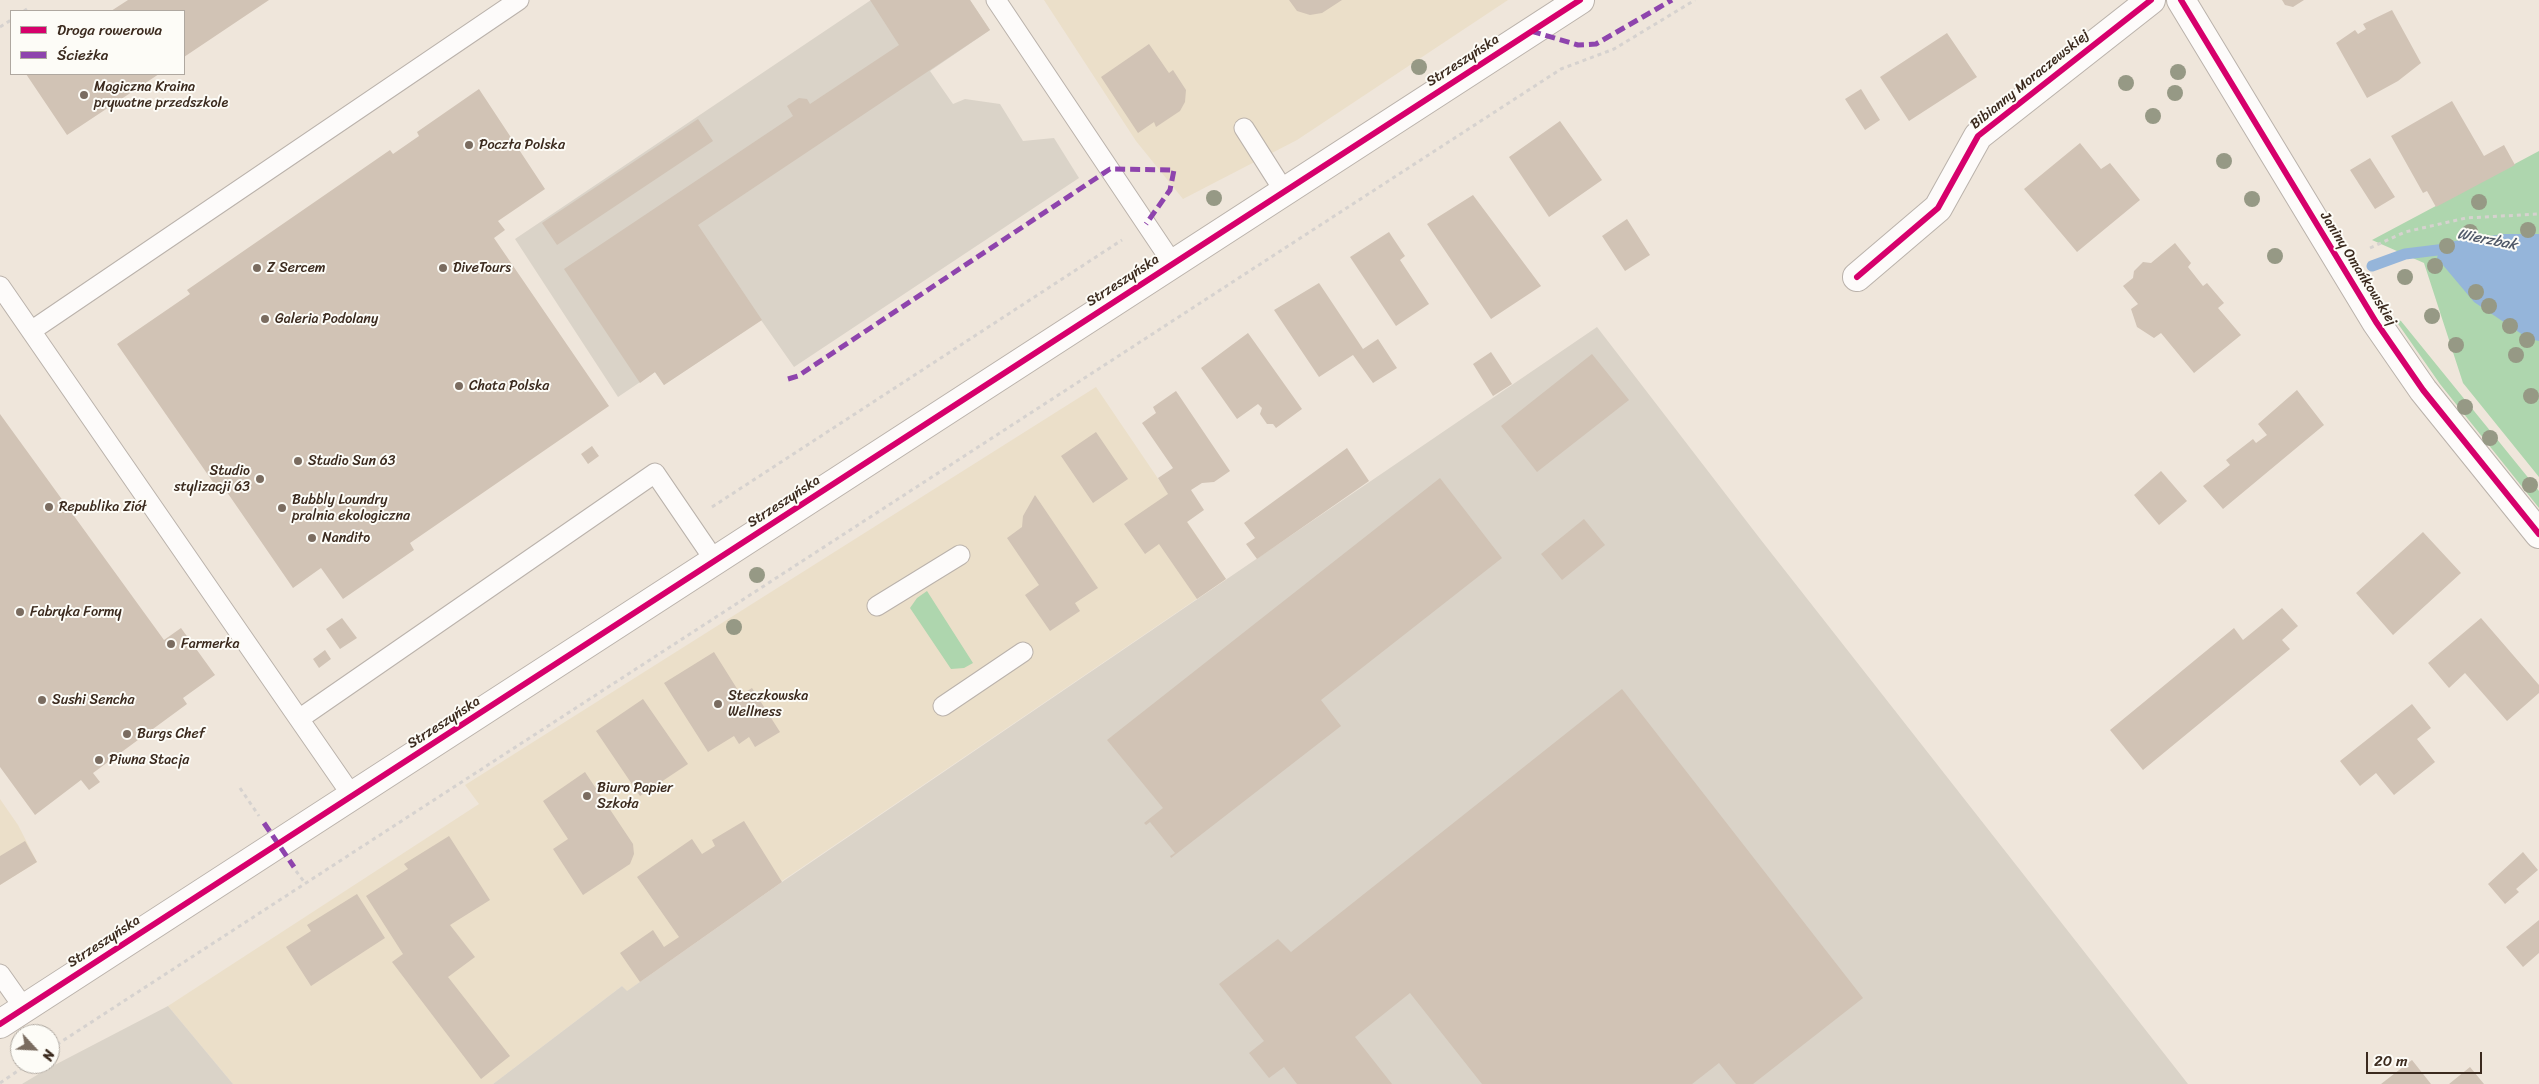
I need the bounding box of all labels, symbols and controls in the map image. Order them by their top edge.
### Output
legend [10,10,185,75]
text: Droga rowerowa [57,17,162,43]
street label: Bibianny Moraczewskiej [1967,27,2093,133]
street label: Strzeszyńska [1424,31,1502,91]
text: Ścieżka [57,42,108,68]
place label: Magiczna Kraina prywatne przedszkole [94,79,228,111]
marker: Magiczna Kraina prywatne przedszkole [78,89,90,101]
place label: Poczta Polska [479,137,565,153]
marker: Poczta Polska [463,139,475,151]
street label: Janiny Omańkowskiej [2316,209,2400,329]
water label: Wierzbak [2456,225,2518,255]
street label: Strzeszyńska [1084,251,1162,311]
place label: Z Sercem [267,260,326,276]
place label: DiveTours [453,260,511,276]
marker: Z Sercem [251,262,263,274]
marker: DiveTours [437,262,449,274]
place label: Galeria Podolany [275,311,378,327]
marker: Galeria Podolany [259,313,271,325]
place label: Chata Polska [469,378,549,394]
marker: Chata Polska [453,380,465,392]
place label: Studio Sun 63 [308,453,395,469]
marker: Studio Sun 63 [292,455,304,467]
place label: Studio stylizacji 63 [174,463,250,496]
street label: Strzeszyńska [745,472,823,532]
marker: Studio stylizacji 63 [254,473,266,485]
place label: Bubbly Loundry pralnia ekologiczna [292,492,410,524]
place label: Republika Ziół [59,499,146,515]
marker: Republika Ziół [43,501,55,513]
marker: Bubbly Loundry pralnia ekologiczna [276,502,288,514]
place label: Nandito [322,530,370,546]
marker: Nandito [306,532,318,544]
place label: Fabryka Formy [30,604,122,620]
marker: Fabryka Formy [14,606,26,618]
place label: Farmerka [181,636,240,652]
marker: Farmerka [165,638,177,650]
place label: Steczkowska Wellness [728,688,808,720]
place label: Sushi Sencha [52,692,134,708]
street label: Strzeszyńska [405,693,483,753]
marker: Sushi Sencha [36,694,48,706]
marker: Steczkowska Wellness [712,698,724,710]
place label: Burgs Chef [137,726,205,742]
marker: Burgs Chef [121,728,133,740]
place label: Piwna Stacja [109,752,189,768]
marker: Piwna Stacja [93,754,105,766]
place label: Biuro Papier Szkoła [597,780,673,812]
marker: Biuro Papier Szkoła [581,790,593,802]
street label: Strzeszyńska [65,912,143,972]
north arrow [10,1024,60,1074]
scale bar [2369,1042,2485,1074]
text: N [35,1045,62,1065]
text: 20 m [2374,1048,2408,1074]

